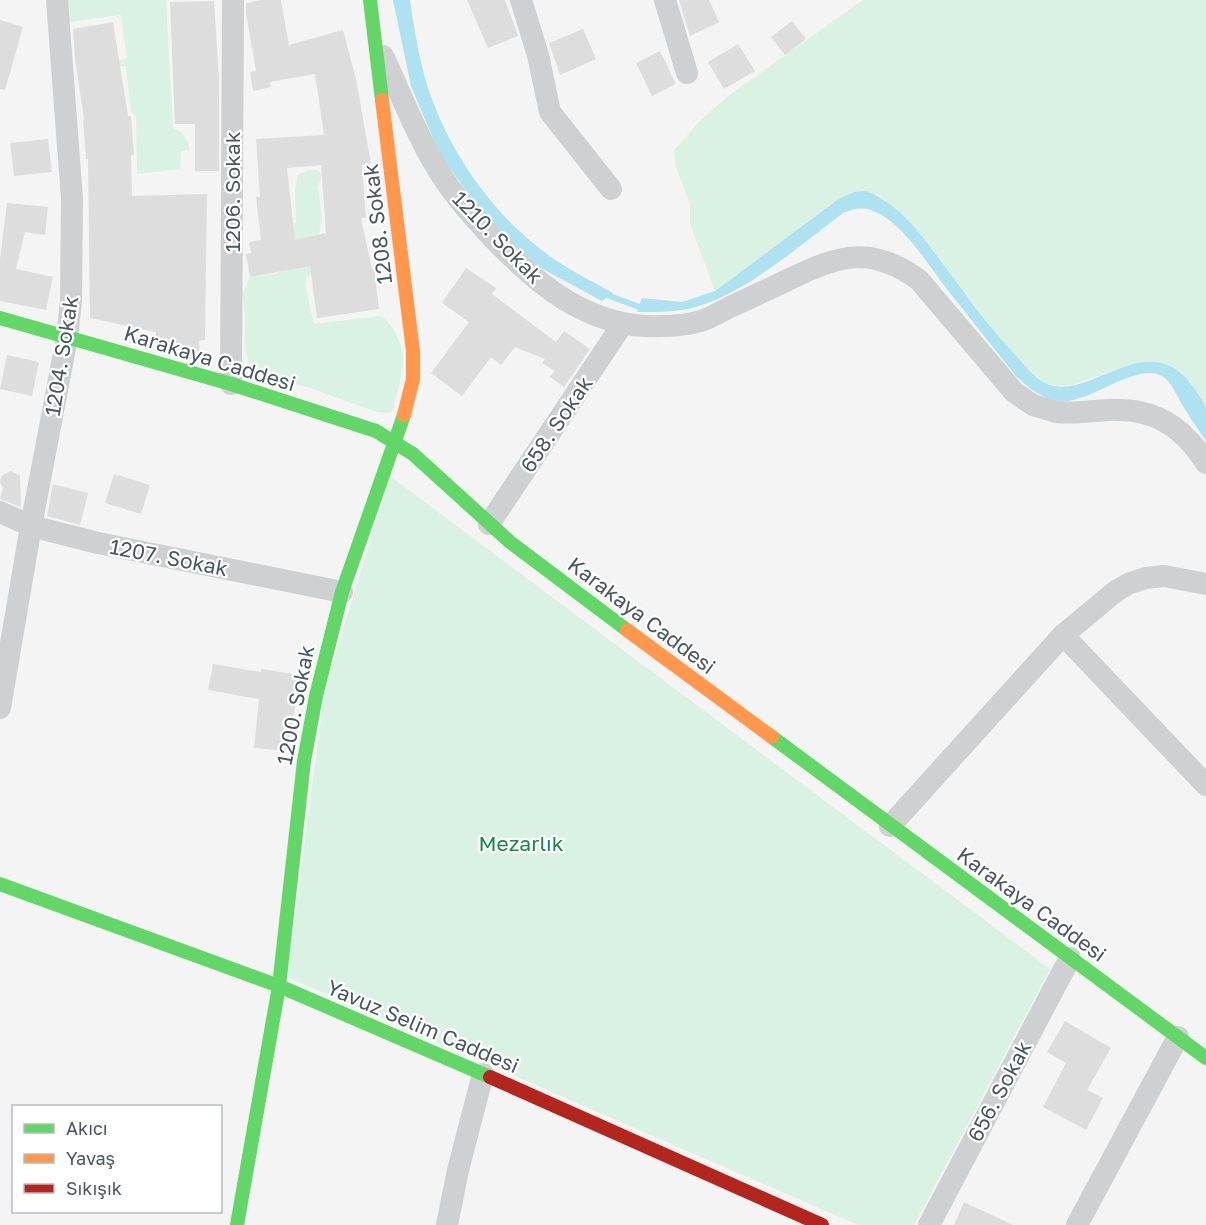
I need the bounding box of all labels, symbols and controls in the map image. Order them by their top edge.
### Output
street label: 1206. Sokak [219,131,245,253]
street label: 1208. Sokak [357,162,397,286]
street label: 1210. Sokak [447,185,549,289]
street label: 1204. Sokak [39,294,83,418]
street label: Karakaya Caddesi [121,320,299,396]
street label: 658. Sokak [514,371,598,477]
street label: 1207. Sokak [108,533,230,581]
street label: Karakaya Caddesi [563,551,721,679]
street label: 1200. Sokak [271,643,319,767]
park label: Mezarlık [478,830,564,856]
street label: Karakaya Caddesi [952,841,1112,967]
street label: Yavuz Selim Caddesi [323,974,523,1078]
street label: 656. Sokak [962,1036,1036,1146]
legend [12,1105,222,1213]
text: Akıcı [66,1117,108,1139]
text: Yavaş [66,1147,115,1169]
text: Sıkışık [66,1177,122,1199]

